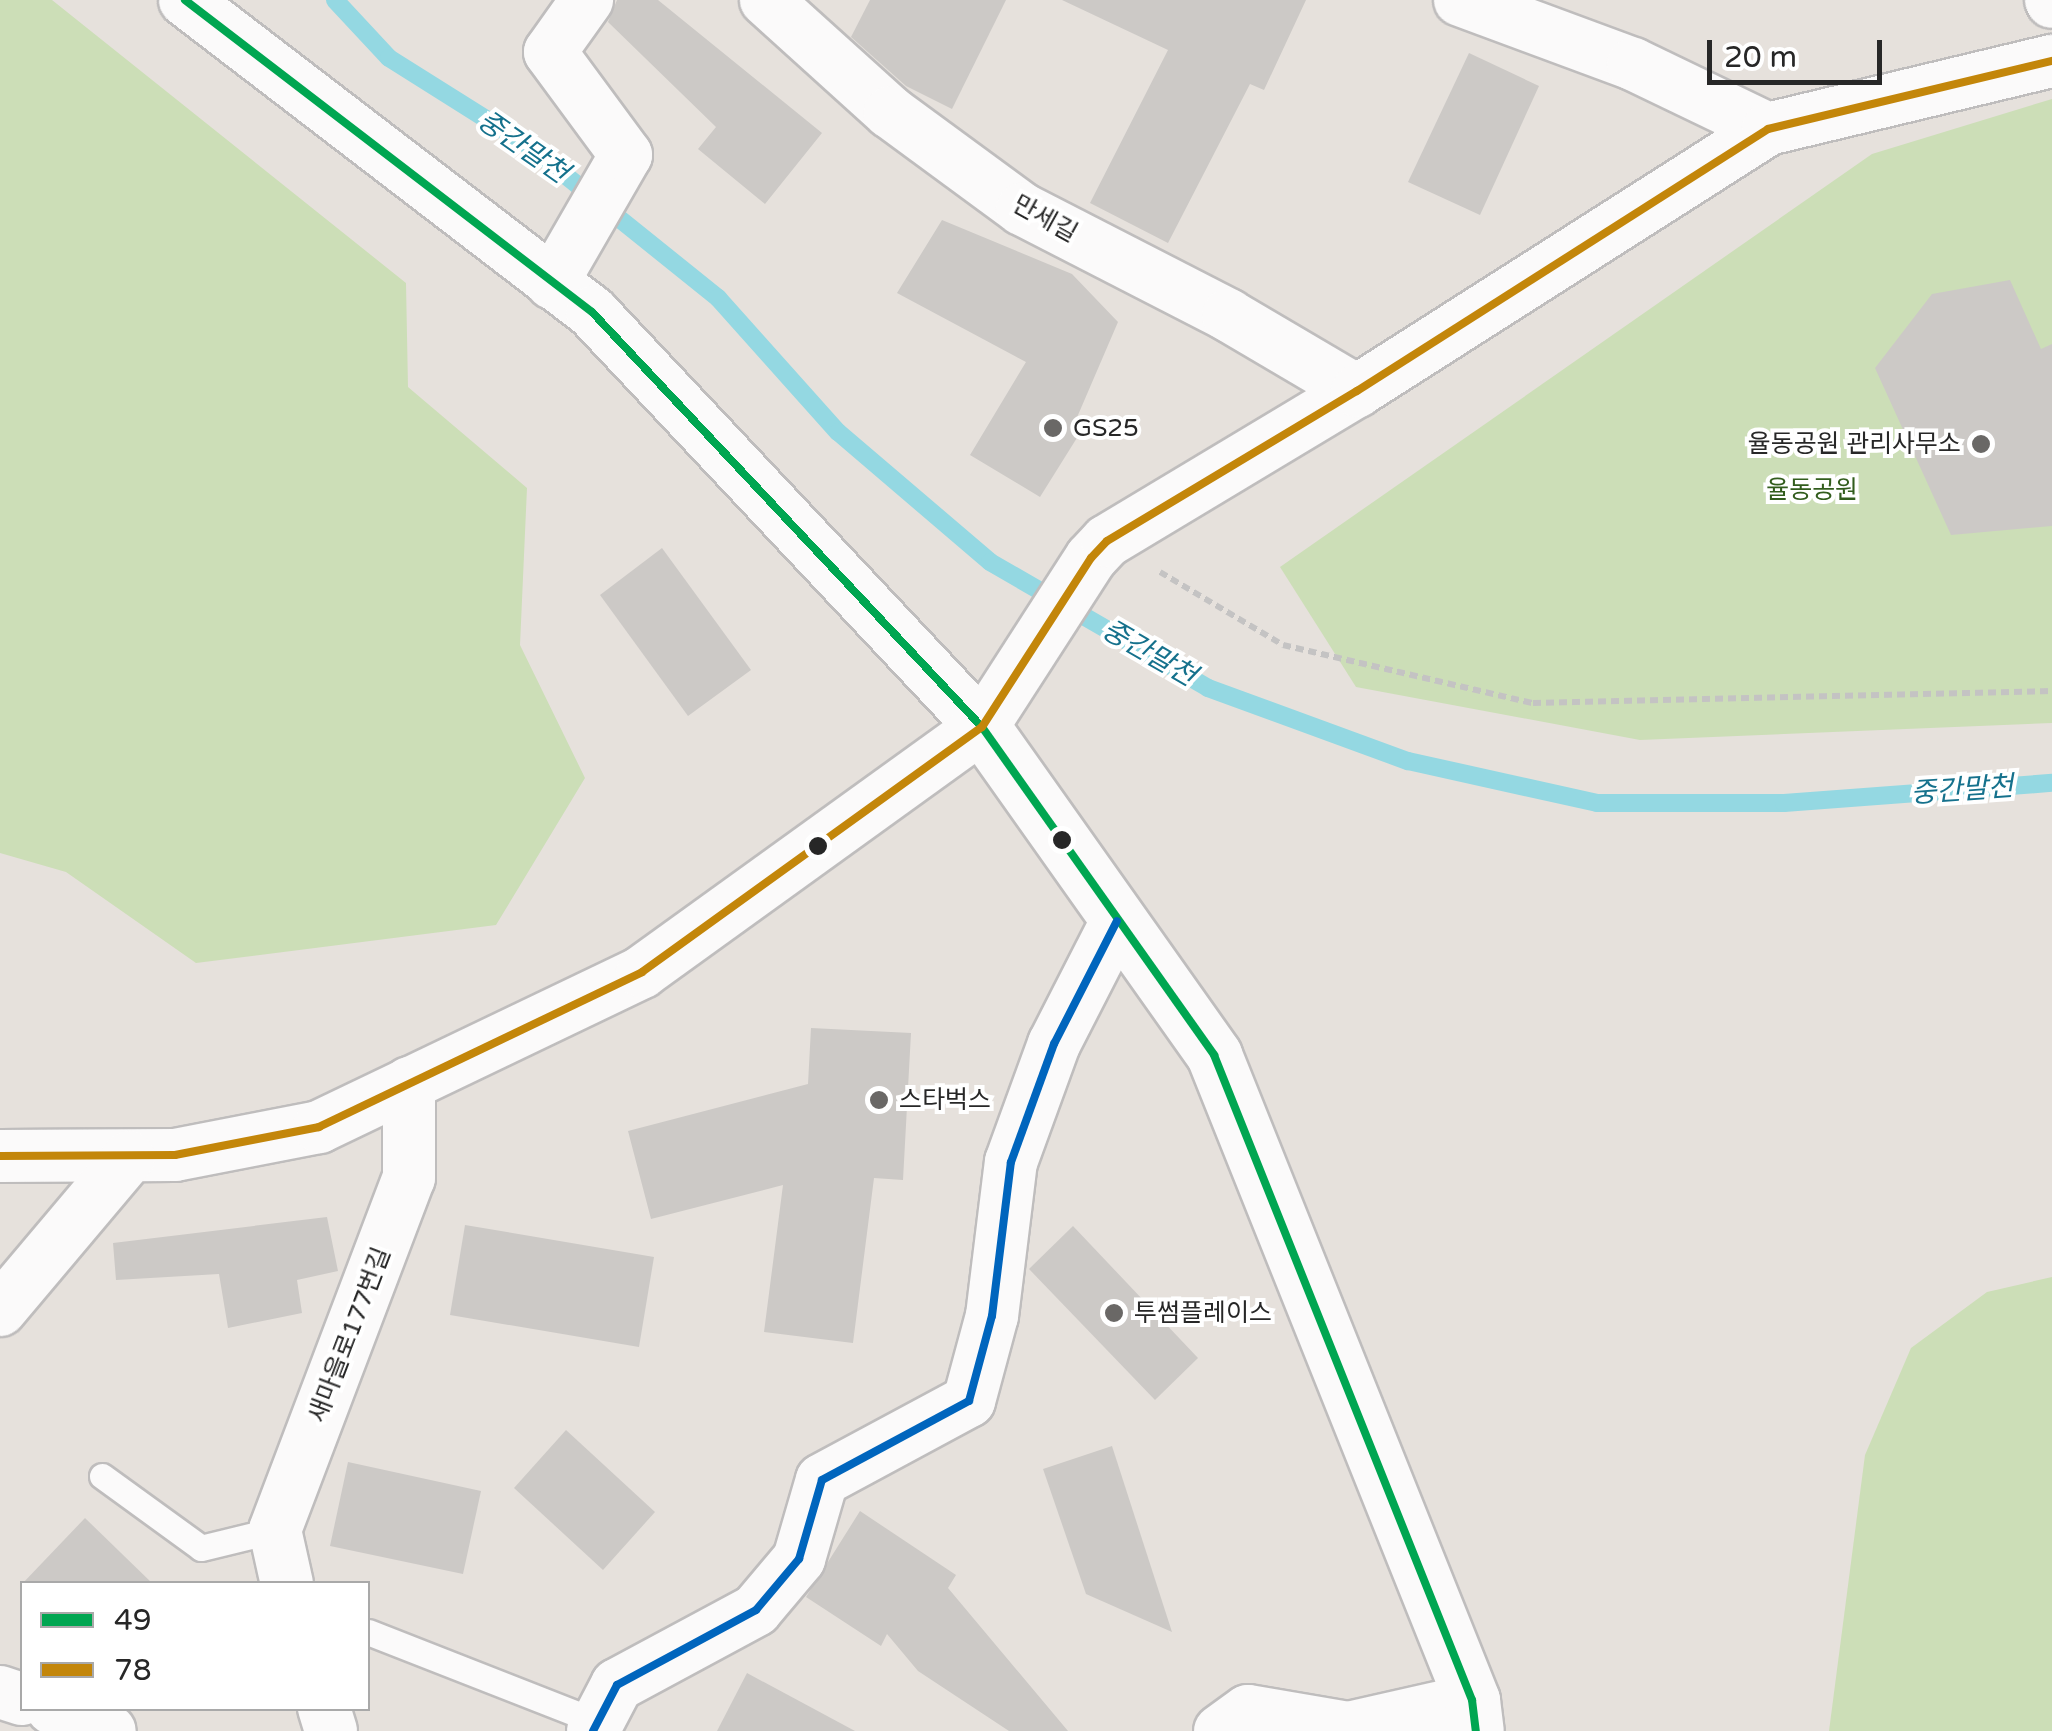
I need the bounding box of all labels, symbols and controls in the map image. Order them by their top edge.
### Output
scale bar [1712,20,1887,82]
text: 20 m [1724,39,1797,76]
water label: 중간말천 [471,104,575,190]
street label: 만세길 [1008,189,1082,249]
place label: GS25 [1073,413,1139,443]
marker: GS25 [1042,417,1064,439]
place label: 율동공원 관리사무소 [1748,429,1961,459]
marker: 율동공원 관리사무소 [1970,433,1992,455]
park label: 율동공원 [1766,475,1858,505]
water label: 중간말천 [1096,613,1202,693]
water label: 중간말천 [1909,770,2015,810]
unlabelled marker [1052,830,1072,850]
unlabelled marker [808,836,828,856]
place label: 스타벅스 [899,1085,991,1115]
marker: 스타벅스 [868,1089,890,1111]
street label: 새마을로177번길 [303,1243,397,1427]
place label: 투썸플레이스 [1134,1298,1272,1328]
marker: 투썸플레이스 [1103,1302,1125,1324]
legend [20,1581,370,1711]
text: 49 [114,1602,152,1639]
text: 78 [114,1652,152,1689]

